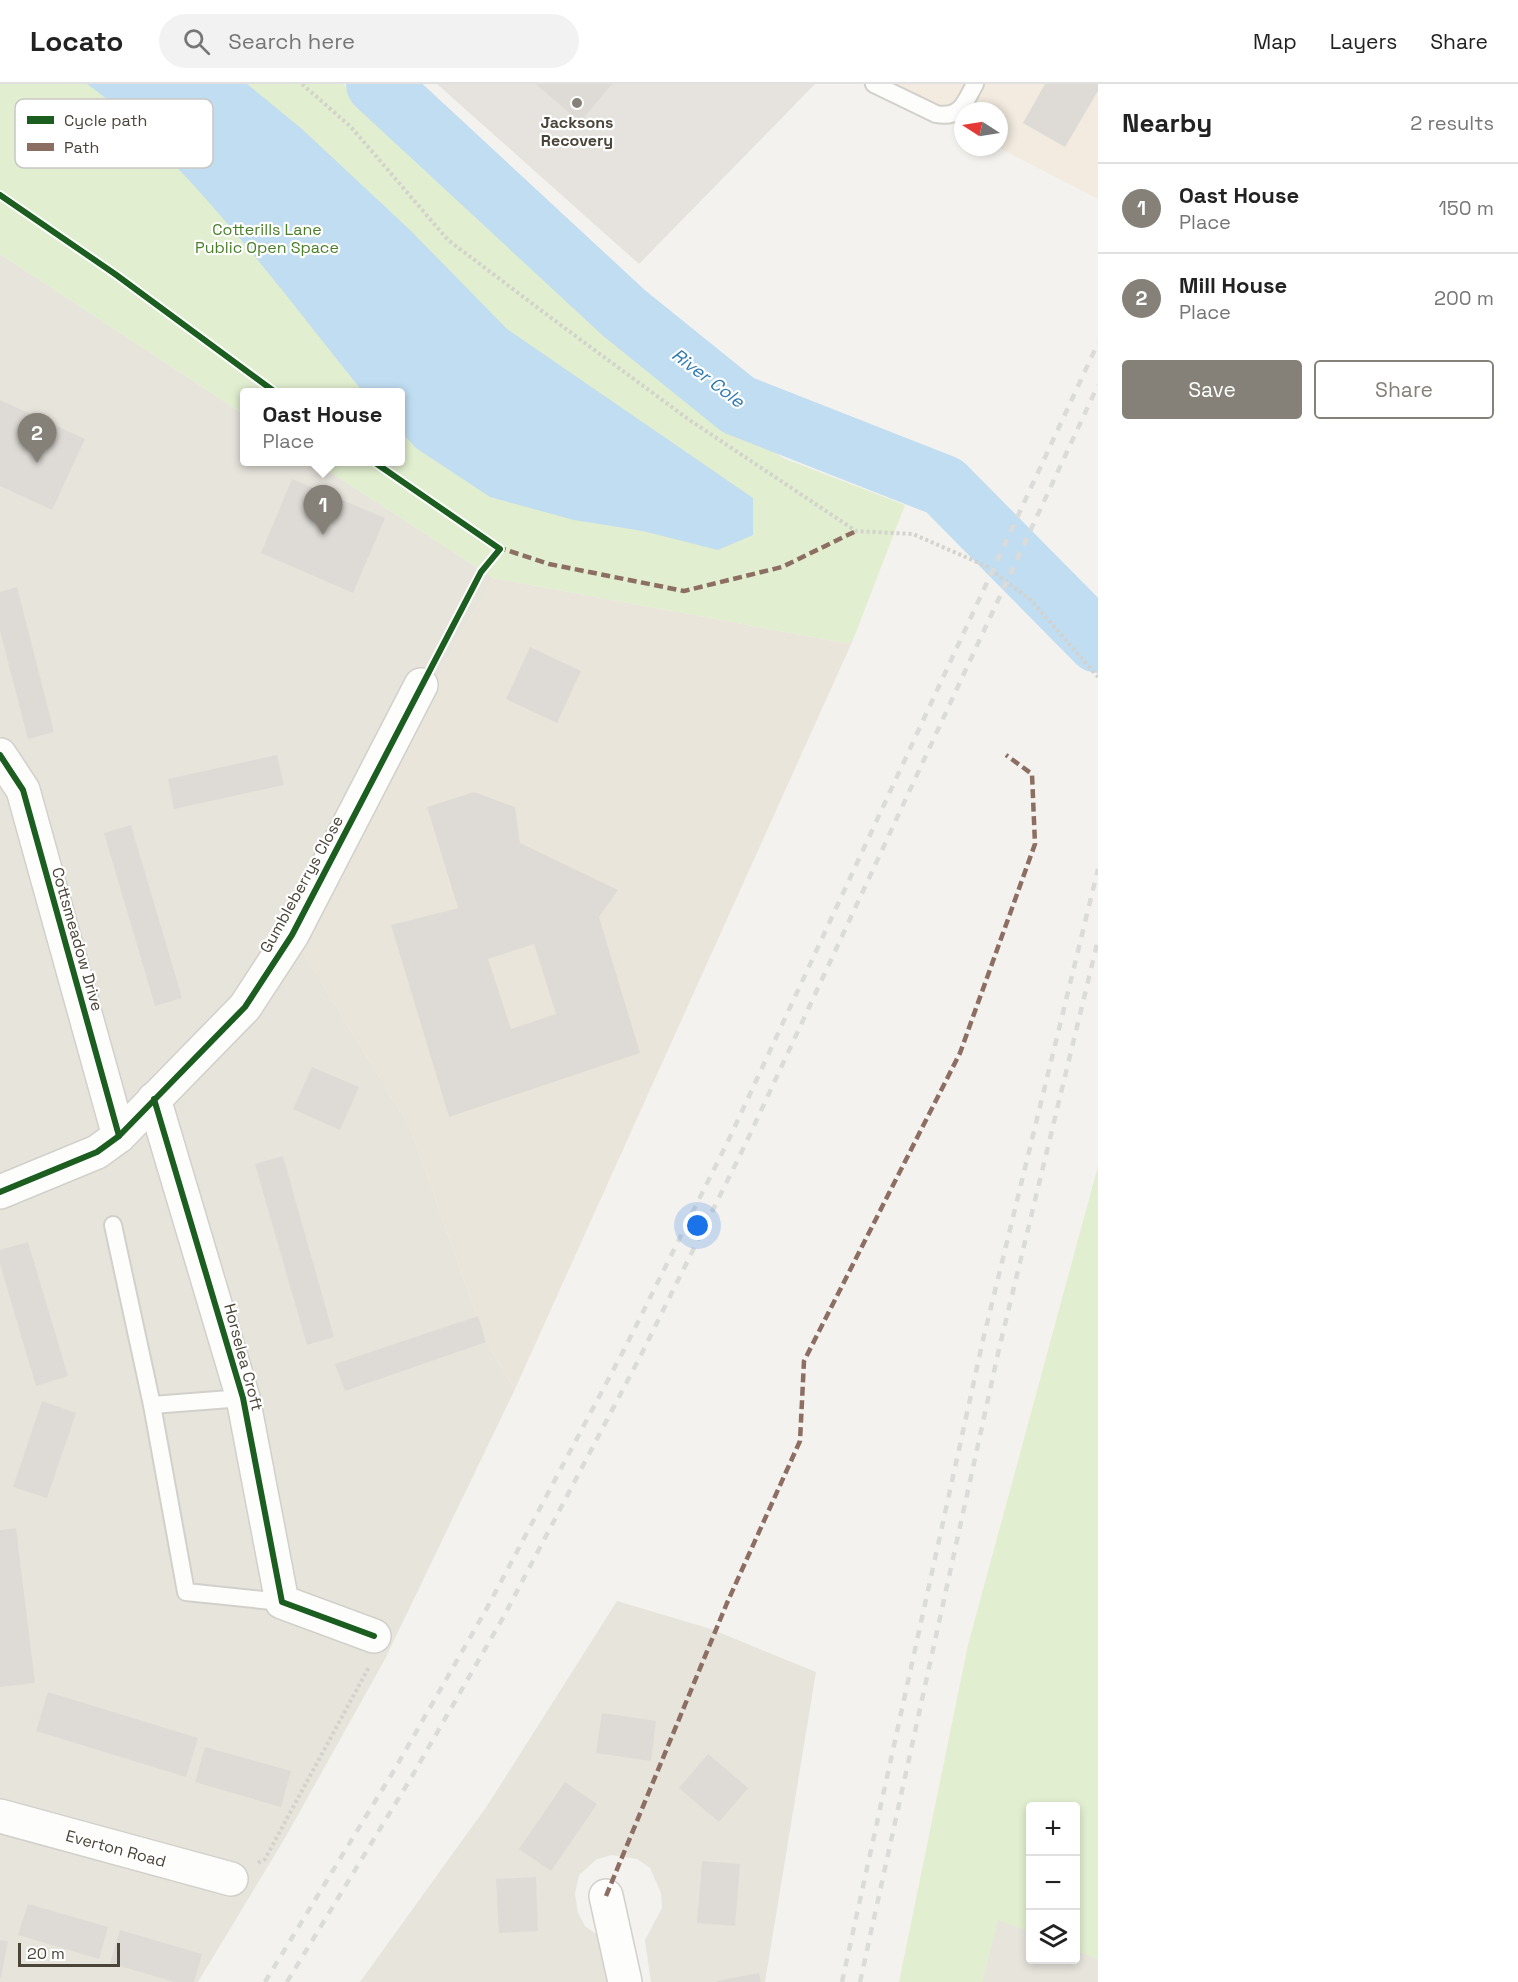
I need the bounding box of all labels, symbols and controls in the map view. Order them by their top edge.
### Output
search box [159,14,579,68]
text: Locato [30,23,123,59]
icon: search [180,25,213,58]
text: Search here [228,27,355,55]
text: Map [1253,28,1297,55]
text: Layers [1330,28,1397,55]
text: Share [1430,28,1488,55]
marker: Jacksons Recovery [570,96,584,110]
legend [15,99,213,168]
north arrow [954,102,1008,156]
text: Nearby [1122,106,1212,140]
text: Cycle path [64,110,147,131]
text: 2 results [1410,110,1494,136]
place label: Jacksons Recovery [541,112,613,151]
text: Path [64,137,99,158]
text: Oast House [1179,181,1299,209]
text: 1 [1137,195,1146,221]
text: 150 m [1439,195,1494,221]
text: Place [1179,209,1231,235]
park label: Cotterills Lane Public Open Space [195,219,339,258]
text: Mill House [1179,271,1287,299]
text: 2 [1136,285,1147,311]
text: 200 m [1434,285,1494,311]
text: Place [1179,299,1231,325]
water label: River Cole [667,343,750,413]
button: Save [1122,360,1302,419]
button: Share [1314,360,1494,419]
popup [240,388,405,466]
text: Oast House [262,400,383,428]
pin: 2 [18,414,57,463]
text: Place [262,428,314,454]
pin: 1 [304,486,342,535]
street label: Gumbleberrys Close [255,812,348,957]
street label: Cottsmeadow Drive [47,865,108,1013]
your location [683,1211,712,1240]
street label: Horselea Croft [219,1301,268,1413]
map controls [1026,1802,1080,1964]
button: + [1026,1802,1080,1856]
street label: Everton Road [63,1825,168,1872]
button: − [1026,1856,1080,1910]
button: layers [1026,1910,1080,1964]
scale bar [18,1940,120,1968]
text: 20 m [27,1943,65,1964]

